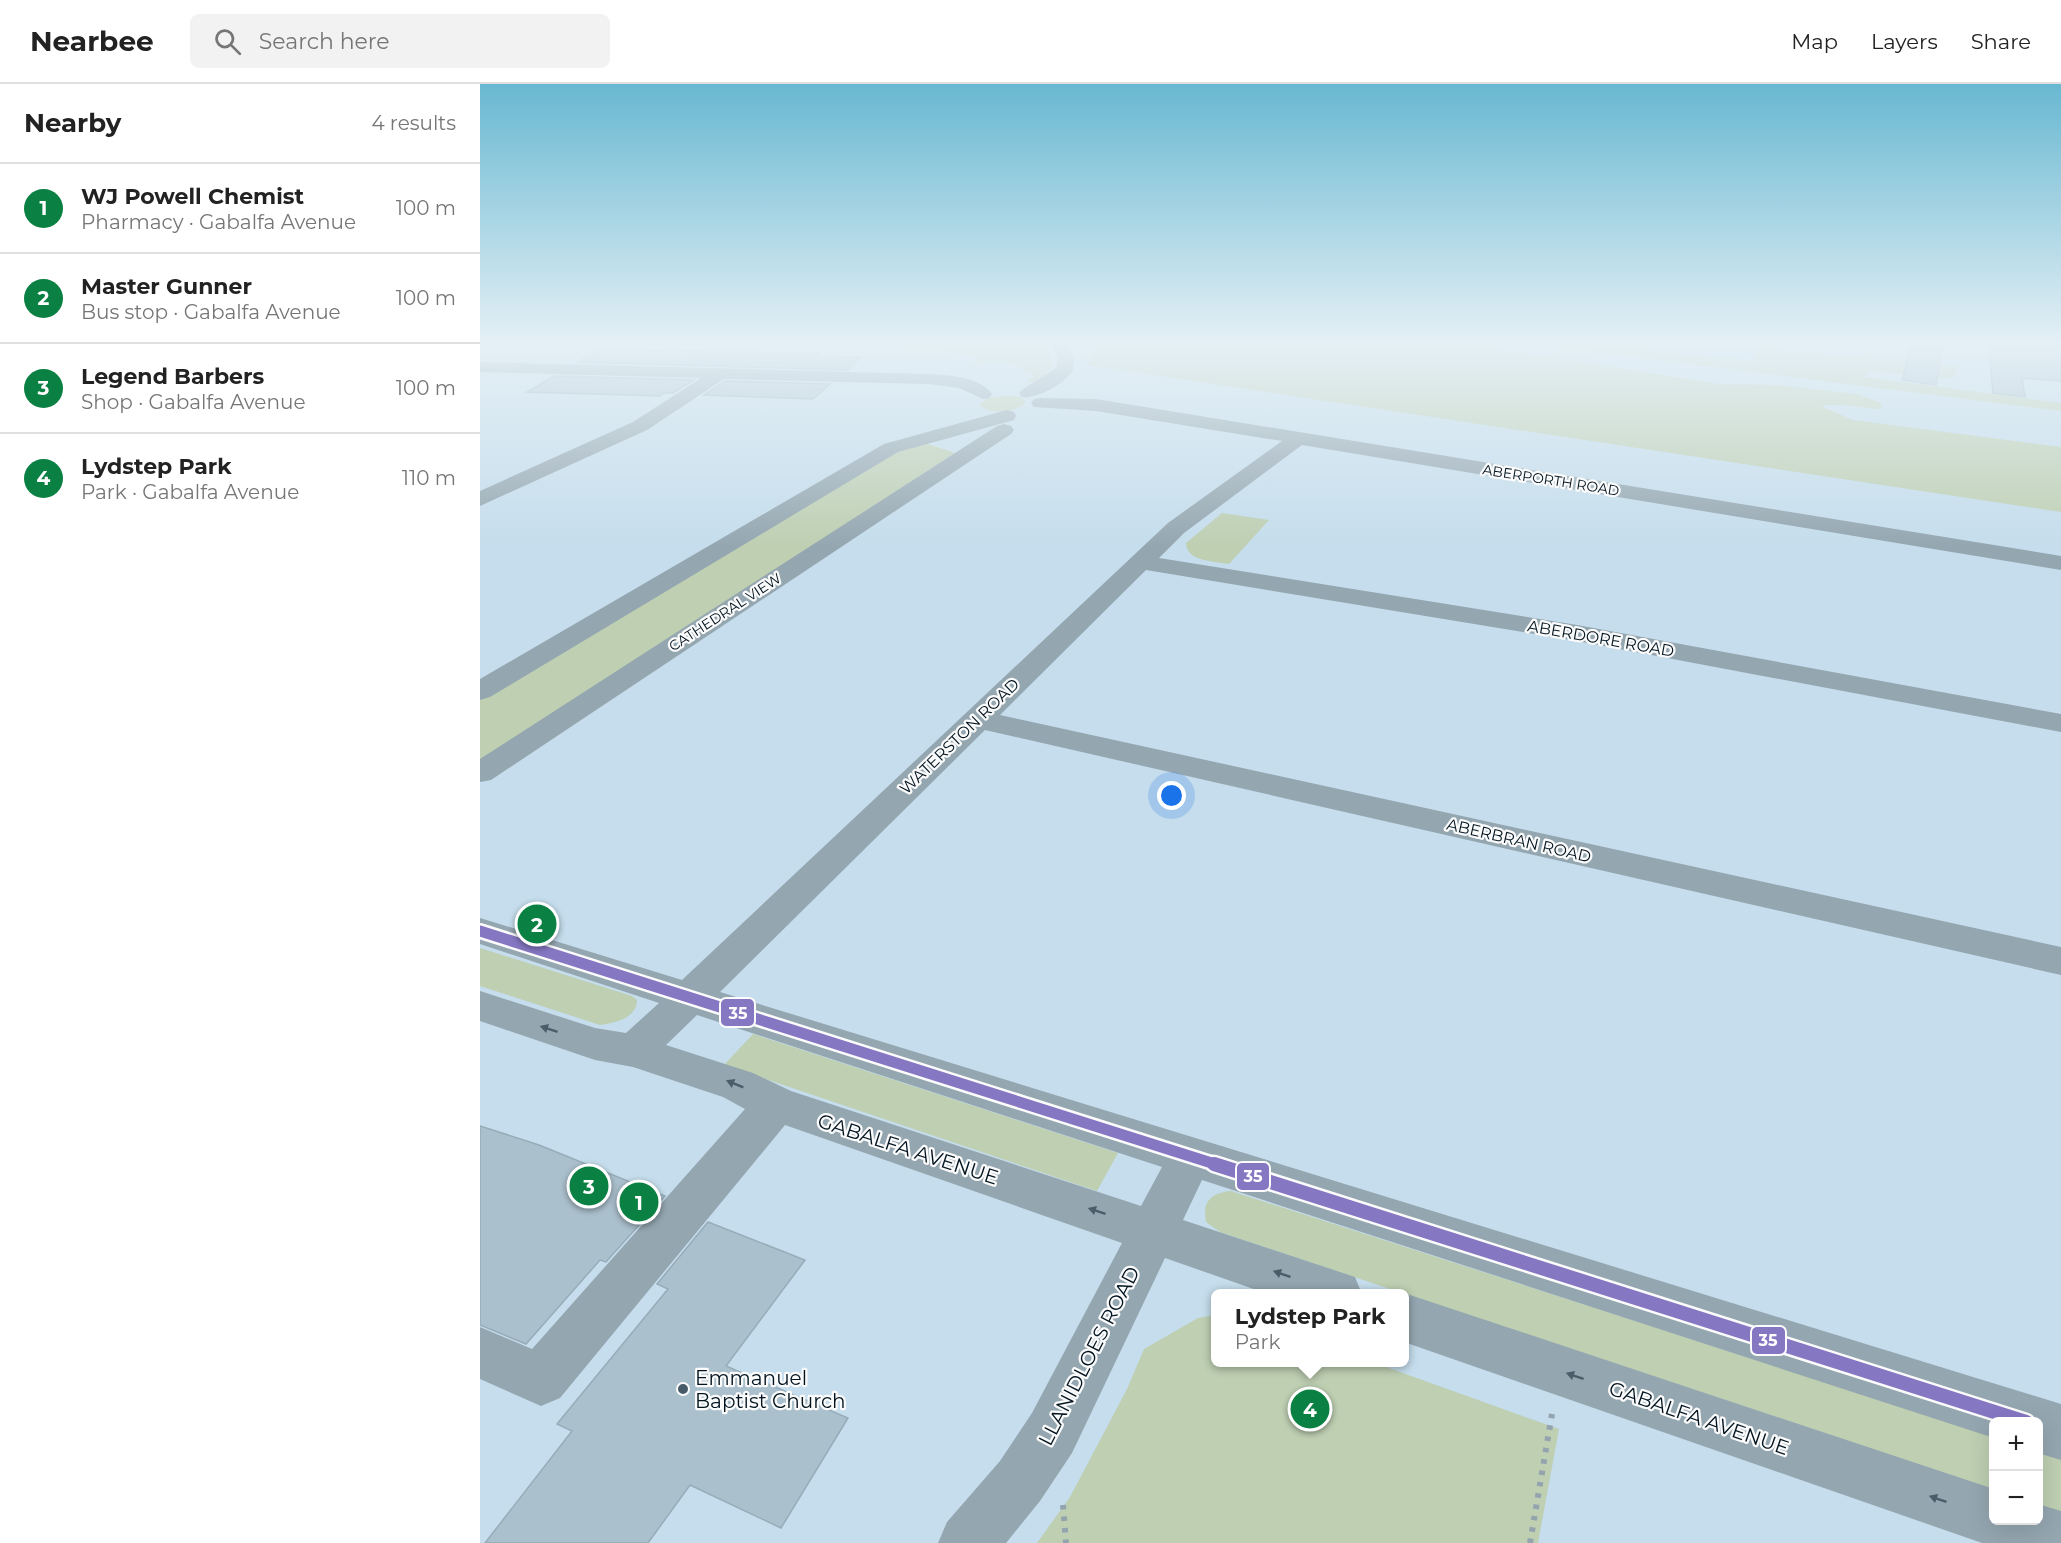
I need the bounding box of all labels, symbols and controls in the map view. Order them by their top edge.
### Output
search box [190,14,610,68]
text: Nearbee [30,24,154,58]
icon: search [211,25,244,58]
text: Search here [259,28,390,55]
text: Map [1791,29,1838,54]
text: Layers [1871,29,1938,54]
text: Share [1971,29,2031,54]
text: Nearby [24,107,121,139]
text: 4 results [371,111,456,135]
text: WJ Powell Chemist [81,183,304,210]
text: 1 [40,196,47,220]
text: 100 m [396,196,456,220]
text: Pharmacy · Gabalfa Avenue [81,210,356,234]
text: Master Gunner [81,273,252,300]
text: 2 [38,286,49,310]
text: 100 m [396,286,456,310]
text: Bus stop · Gabalfa Avenue [81,300,341,324]
text: Legend Barbers [81,363,264,390]
text: 3 [38,376,49,400]
text: 100 m [396,376,456,400]
text: Shop · Gabalfa Avenue [81,390,305,414]
text: Lydstep Park [81,453,232,480]
street label: ABERPORTH ROAD [1481,460,1621,500]
text: 4 [37,466,50,490]
text: 110 m [402,466,456,490]
text: Park · Gabalfa Avenue [81,480,299,504]
street label: CATHEDRAL VIEW [665,569,785,655]
street label: ABERDORE ROAD [1526,616,1676,661]
street label: WATERSTON ROAD [896,675,1023,798]
your location [1157,781,1186,810]
street label: ABERBRAN ROAD [1445,815,1593,866]
pin: 2 [518,902,556,946]
line badge: 35 [720,998,755,1027]
text: 35 [728,1004,748,1023]
one-way arrow [540,1023,558,1033]
one-way arrow [726,1079,744,1089]
street label: GABALFA AVENUE [815,1108,1001,1190]
line badge: 35 [1236,1162,1270,1191]
pin: 3 [570,1164,608,1208]
text: 35 [1243,1167,1263,1186]
pin: 1 [620,1180,658,1224]
one-way arrow [1088,1206,1106,1216]
street label: LLANIDLOES ROAD [1033,1262,1145,1450]
one-way arrow [1273,1269,1291,1279]
popup [1211,1289,1409,1367]
text: Lydstep Park [1235,1303,1385,1330]
line badge: 35 [1751,1326,1786,1355]
text: Park [1235,1330,1280,1354]
text: 35 [1758,1331,1778,1350]
place label: Emmanuel Baptist Church [695,1366,846,1413]
one-way arrow [1565,1370,1583,1380]
street label: GABALFA AVENUE [1606,1376,1792,1460]
marker: Emmanuel Baptist Church [676,1382,690,1396]
pin: 4 [1290,1386,1330,1432]
map controls [1989,1417,2043,1525]
button: + [1989,1417,2043,1471]
button: − [1989,1471,2043,1525]
one-way arrow [1929,1494,1947,1504]

